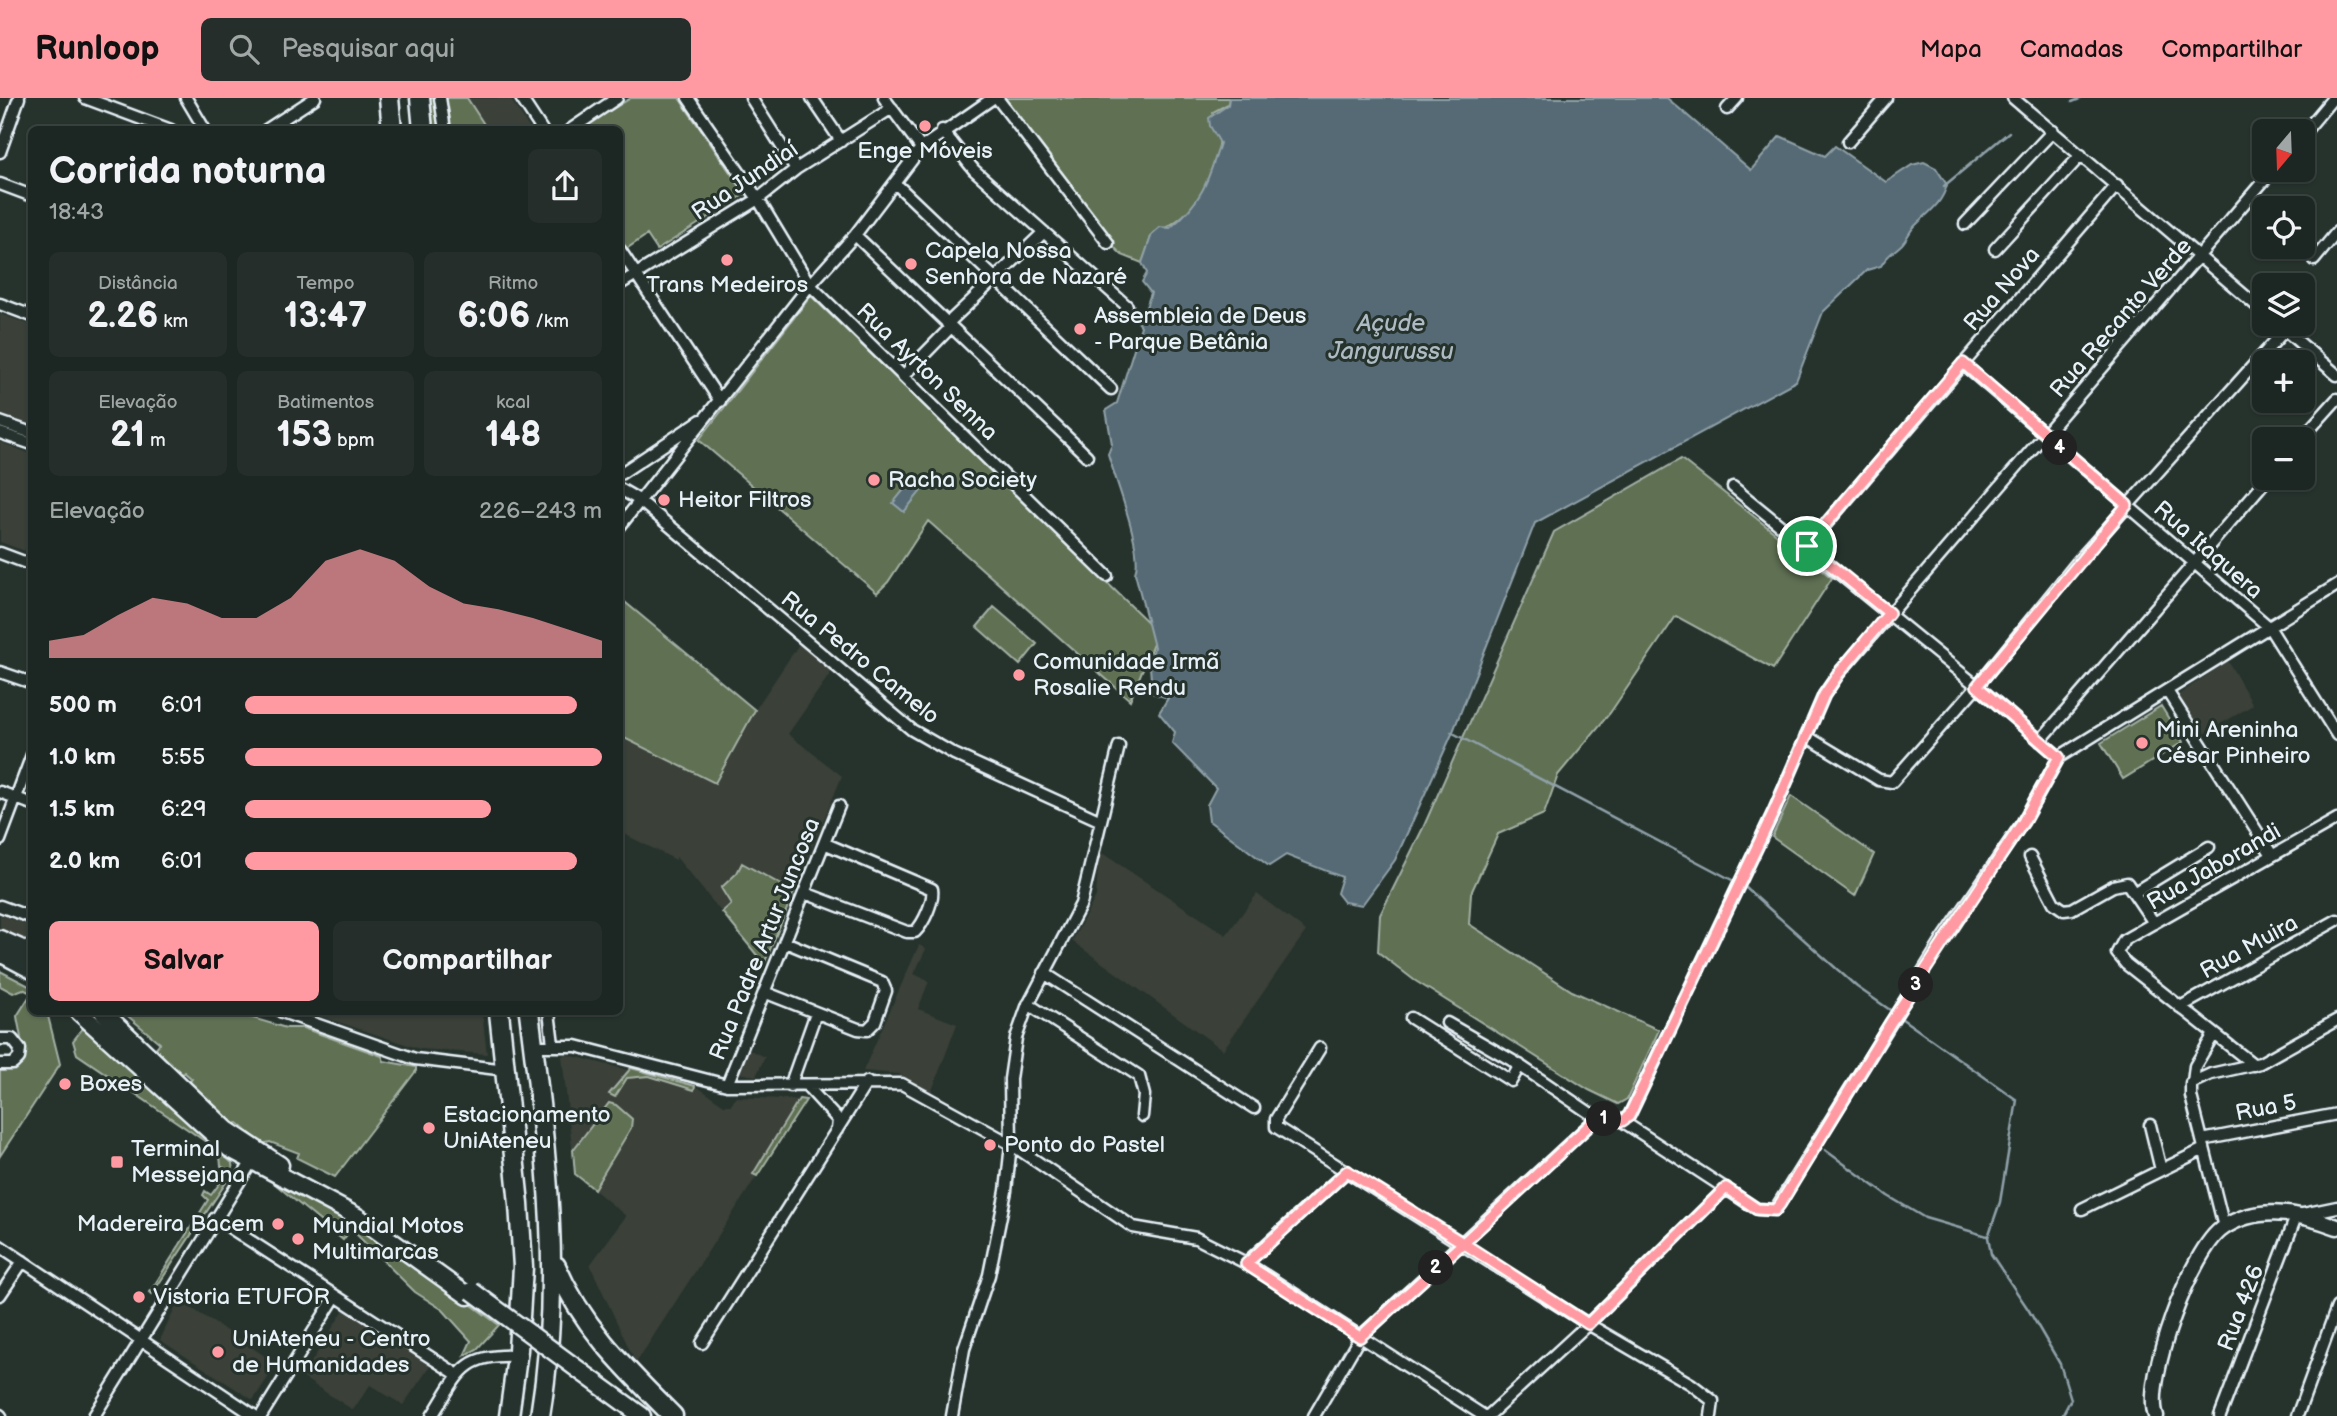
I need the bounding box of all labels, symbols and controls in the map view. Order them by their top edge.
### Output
search box [201,18,691,81]
text: Runloop [35,29,159,69]
icon: search [225,30,263,68]
text: Pesquisar aqui [281,34,455,65]
text: Mapa [1920,35,1982,64]
text: Camadas [2020,35,2123,64]
text: Compartilhar [2161,35,2302,64]
marker: Enge Móveis [917,118,933,134]
north arrow [2252,119,2315,182]
map controls [2252,119,2315,490]
street label: Rua Jundiaí [687,135,804,227]
place label: Enge Móveis [857,137,993,165]
text: Corrida noturna [49,149,327,194]
button: share [528,149,602,223]
button: locate [2252,196,2315,259]
text: 18:43 [49,198,104,226]
street label: Rua Recanto Verde [2044,232,2198,404]
place label: Capela Nossa Senhora de Nazaré [925,237,1127,291]
street label: Rua Nova [1958,241,2046,337]
marker: Trans Medeiros [719,252,735,268]
marker: Capela Nossa Senhora de Nazaré [903,256,919,272]
place label: Trans Medeiros [646,271,808,299]
text: Distância [98,272,178,295]
text: Tempo [296,272,355,295]
text: Ritmo [488,272,538,295]
button: layers [2252,273,2315,336]
text: 2.26 [87,295,158,338]
text: 13:47 [284,295,367,338]
text: 6:06 [457,295,530,338]
street label: Rua Ayrton Senna [850,297,1004,447]
place label: Assembleia de Deus - Parque Betânia [1094,302,1306,356]
water label: Açude Jangurussu [1327,309,1454,366]
text: km [158,310,188,333]
text: /km [530,310,569,333]
marker: Assembleia de Deus - Parque Betânia [1072,321,1088,337]
button: + [2252,350,2315,413]
text: Elevação [98,391,177,414]
text: Batimentos [277,391,374,414]
text: kcal [496,391,530,414]
text: 21 [110,414,145,457]
text: 153 [277,414,332,457]
text: 148 [485,414,541,457]
button: − [2252,427,2315,490]
text: m [145,429,166,452]
text: bpm [332,429,374,452]
pin: 4 [2042,430,2078,466]
text: 4 [2054,436,2065,459]
place label: Racha Society [888,466,1037,494]
marker: Racha Society [866,472,882,488]
place label: Heitor Filtros [678,486,811,514]
marker: Heitor Filtros [656,492,672,508]
street label: Rua Itaquera [2148,495,2268,605]
text: Elevação [49,497,145,525]
text: 226–243 m [479,497,602,525]
pin [1777,516,1837,576]
icon: arrive [1788,527,1826,565]
street label: Rua Pedro Camelo [775,585,945,731]
place label: Comunidade Irmã Rosalie Rendu [1033,648,1219,702]
marker: Comunidade Irmã Rosalie Rendu [1011,667,1027,683]
text: 500 m [49,691,117,719]
text: 6:01 [161,691,202,719]
place label: Mini Areninha César Pinheiro [2156,716,2311,770]
marker: Mini Areninha César Pinheiro [2134,735,2150,751]
text: 1.0 km [49,743,116,771]
text: 5:55 [161,743,205,771]
text: 1.5 km [49,795,115,823]
text: 6:29 [161,795,207,823]
street label: Rua Padre Artur Juncosa [704,814,826,1064]
street label: Rua Jaborandi [2142,817,2286,917]
text: 2.0 km [49,847,120,875]
text: 6:01 [161,847,202,875]
street label: Rua Muira [2195,909,2303,985]
button: Salvar [49,921,319,1001]
button: Compartilhar [333,921,602,1001]
pin: 3 [1898,968,1934,1002]
text: 3 [1910,973,1921,996]
place label: Boxes [79,1070,142,1098]
marker: Boxes [57,1076,73,1092]
street label: Rua 5 [2233,1088,2299,1128]
place label: Estacionamento UniAteneu [443,1101,611,1155]
pin: 1 [1586,1102,1622,1136]
text: 1 [1600,1107,1608,1130]
marker: Estacionamento UniAteneu [421,1120,437,1136]
place label: Ponto do Pastel [1004,1131,1165,1159]
place label: Terminal Messejana [131,1135,245,1189]
marker: Ponto do Pastel [982,1137,998,1153]
marker: Terminal Messejana [109,1154,125,1170]
place label: Madereira Bacem [77,1210,264,1238]
place label: Mundial Motos Multimarcas [312,1212,464,1266]
marker: Madereira Bacem [270,1216,286,1232]
marker: Mundial Motos Multimarcas [290,1231,306,1247]
pin: 2 [1418,1250,1454,1286]
text: 2 [1430,1256,1441,1279]
street label: Rua 426 [2212,1261,2270,1355]
place label: Vistoria ETUFOR [153,1283,330,1311]
marker: Vistoria ETUFOR [131,1289,147,1305]
place label: UniAteneu - Centro de Humanidades [232,1325,431,1379]
marker: UniAteneu - Centro de Humanidades [210,1344,226,1360]

